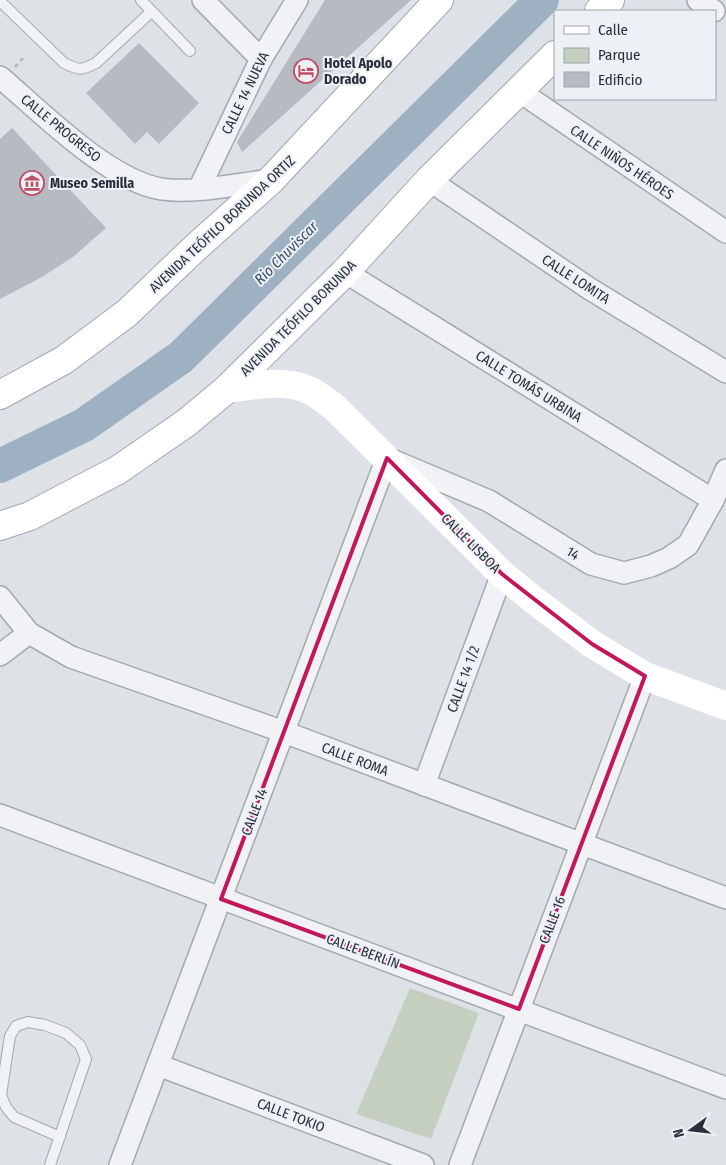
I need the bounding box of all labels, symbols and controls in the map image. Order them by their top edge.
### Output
legend [554,10,716,100]
text: Calle [598,21,628,39]
text: Parque [598,46,641,64]
street label: CALLE 14 NUEVA [218,49,273,137]
place label: Hotel Apolo Dorado [324,55,393,88]
hotel icon: Hotel Apolo Dorado [293,58,319,84]
text: Edificio [598,71,643,89]
street label: CALLE PROGRESO [17,91,104,166]
street label: CALLE NIÑOS HÉROES [567,121,677,203]
street label: AVENIDA TEÓFILO BORUNDA ORTIZ [145,151,299,296]
museum icon: Museo Semilla [19,170,45,196]
place label: Museo Semilla [50,175,134,192]
water label: Rio Chuviscar [251,217,322,288]
street label: CALLE LOMITA [538,251,613,308]
street label: AVENIDA TEÓFILO BORUNDA [236,256,360,380]
street label: CALLE TOMÁS URBINA [472,346,586,426]
street label: CALLE LISBOA [437,510,504,577]
street label: 14 [563,543,583,564]
street label: CALLE 14 1/2 [444,643,483,715]
street label: CALLE ROMA [319,739,391,780]
street label: CALLE 14 [238,786,271,838]
street label: CALLE 16 [536,894,569,946]
street label: CALLE BERLÍN [324,929,402,973]
street label: CALLE TOKIO [254,1095,327,1136]
north arrow [666,1105,716,1155]
text: N [670,1127,688,1139]

